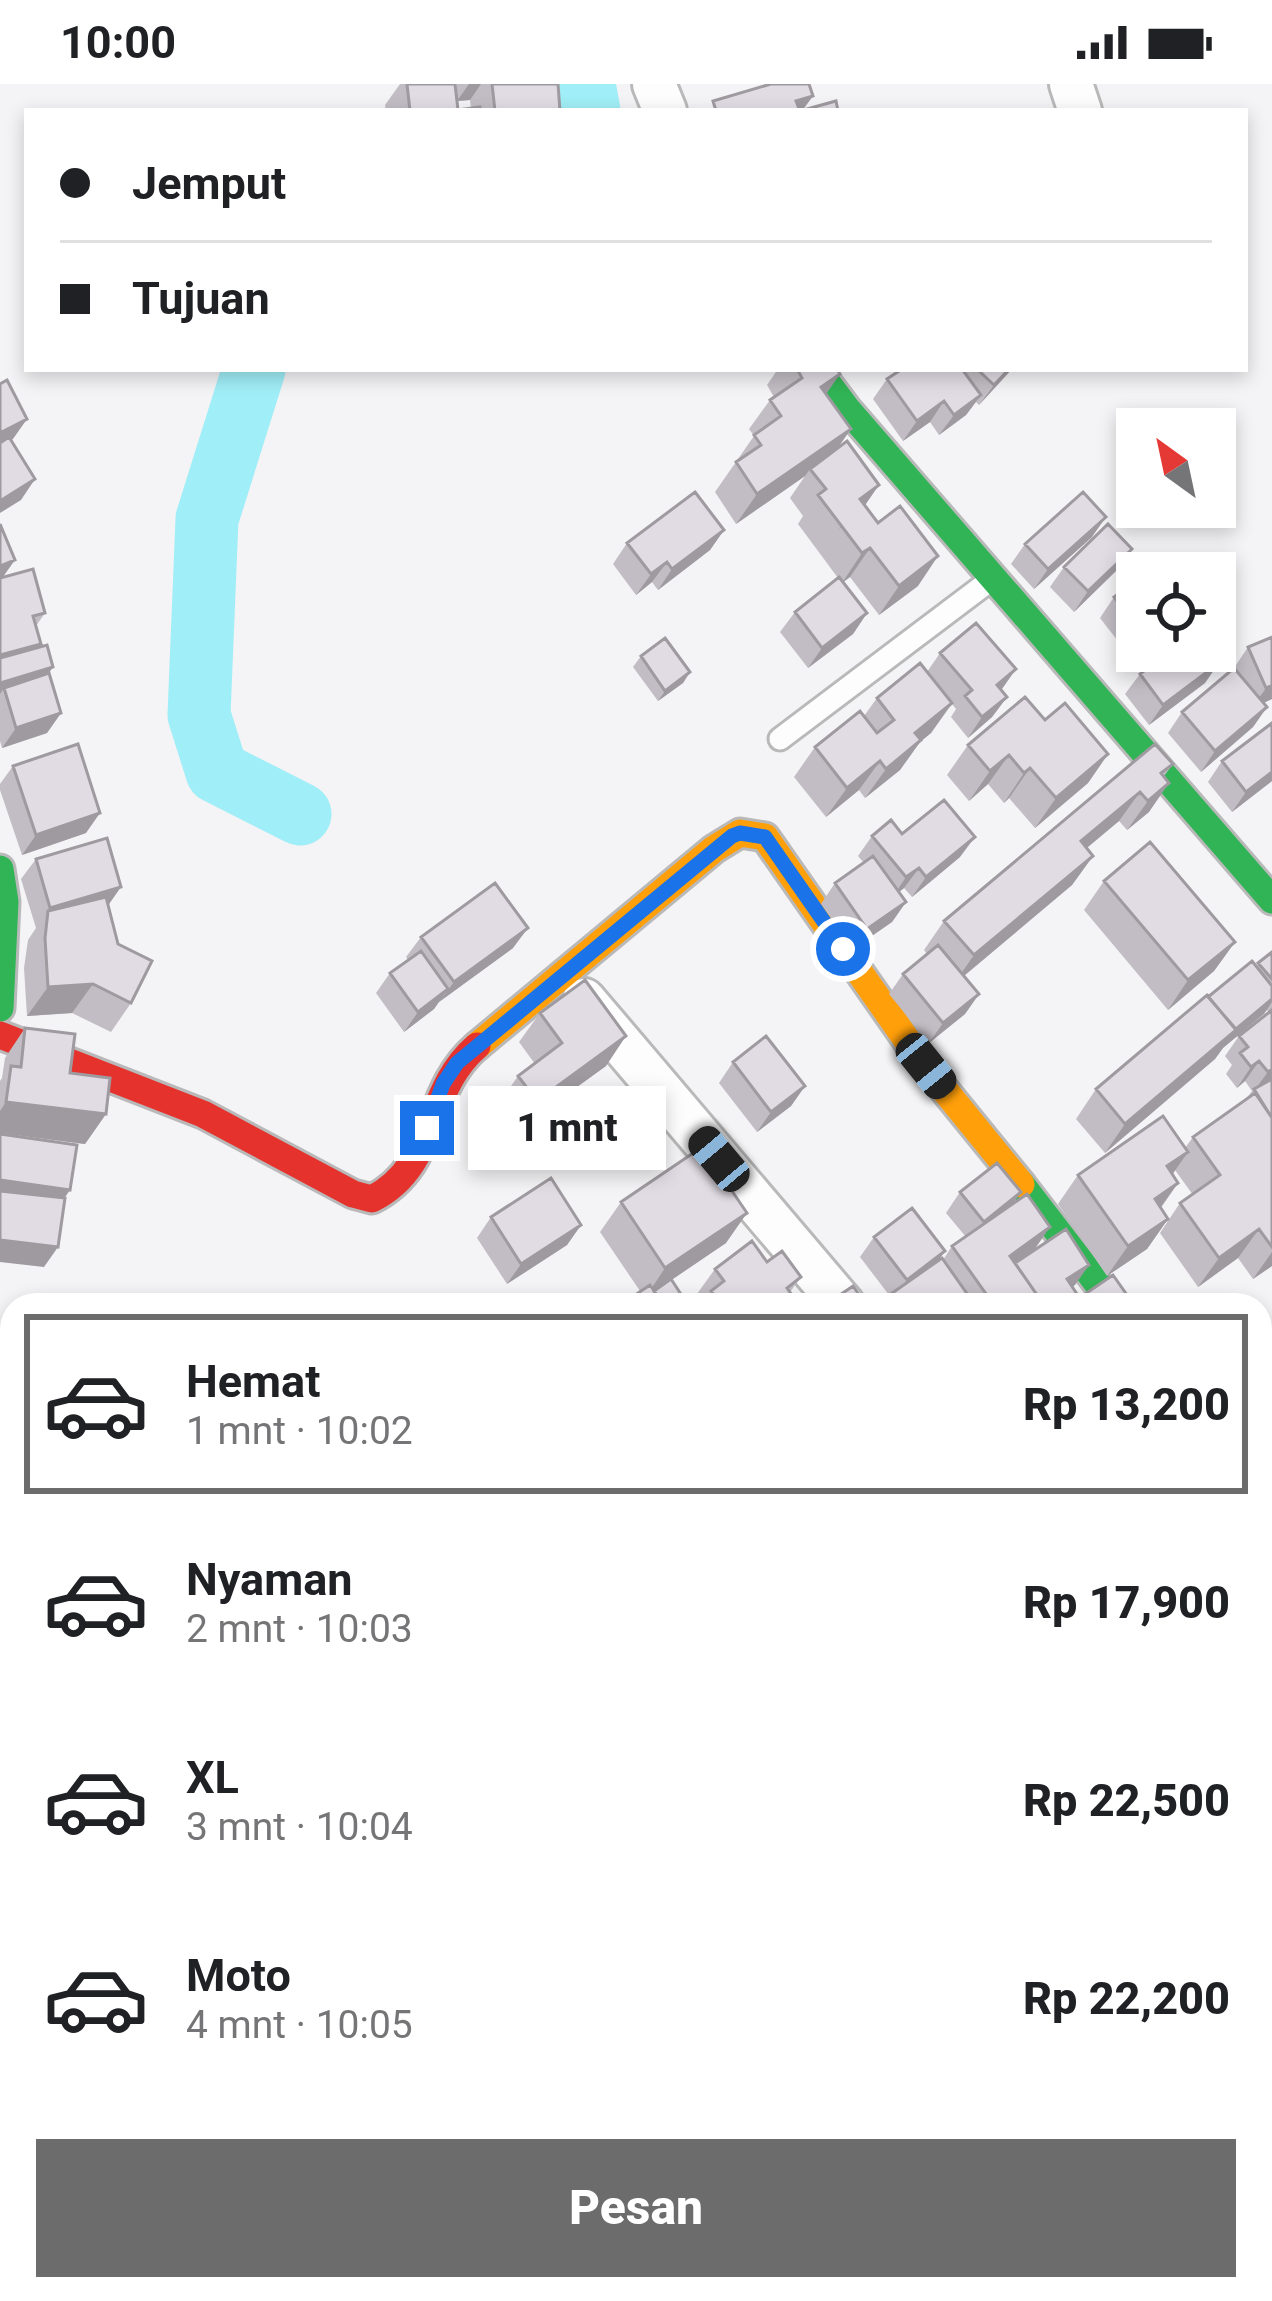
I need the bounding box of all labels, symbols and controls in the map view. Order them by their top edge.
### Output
text: 10:00 [60,16,176,69]
text: Jemput [132,157,286,210]
text: Tujuan [132,272,270,325]
north arrow [1116,408,1236,528]
map controls [1116,408,1236,672]
button: locate [1116,552,1236,672]
route start [816,922,870,976]
car [889,1027,963,1105]
callout: 1 mnt [469,1086,667,1170]
route end [400,1101,454,1155]
text: 1 mnt [516,1105,618,1151]
car [682,1120,756,1198]
icon: car [42,1350,150,1458]
text: Hemat [186,1355,320,1408]
text: Rp 13,200 [1023,1378,1230,1431]
text: 1 mnt · 10:02 [186,1408,413,1454]
icon: car [42,1548,150,1656]
text: Nyaman [186,1553,352,1606]
text: Rp 17,900 [1023,1576,1230,1629]
text: 2 mnt · 10:03 [186,1606,413,1652]
icon: car [42,1746,150,1854]
text: XL [186,1751,239,1804]
text: Rp 22,500 [1023,1774,1230,1827]
text: 3 mnt · 10:04 [186,1804,413,1850]
icon: car [42,1944,150,2052]
text: Moto [186,1949,291,2002]
text: Rp 22,200 [1023,1972,1230,2025]
text: 4 mnt · 10:05 [186,2002,413,2048]
button: Pesan [36,2139,1236,2277]

